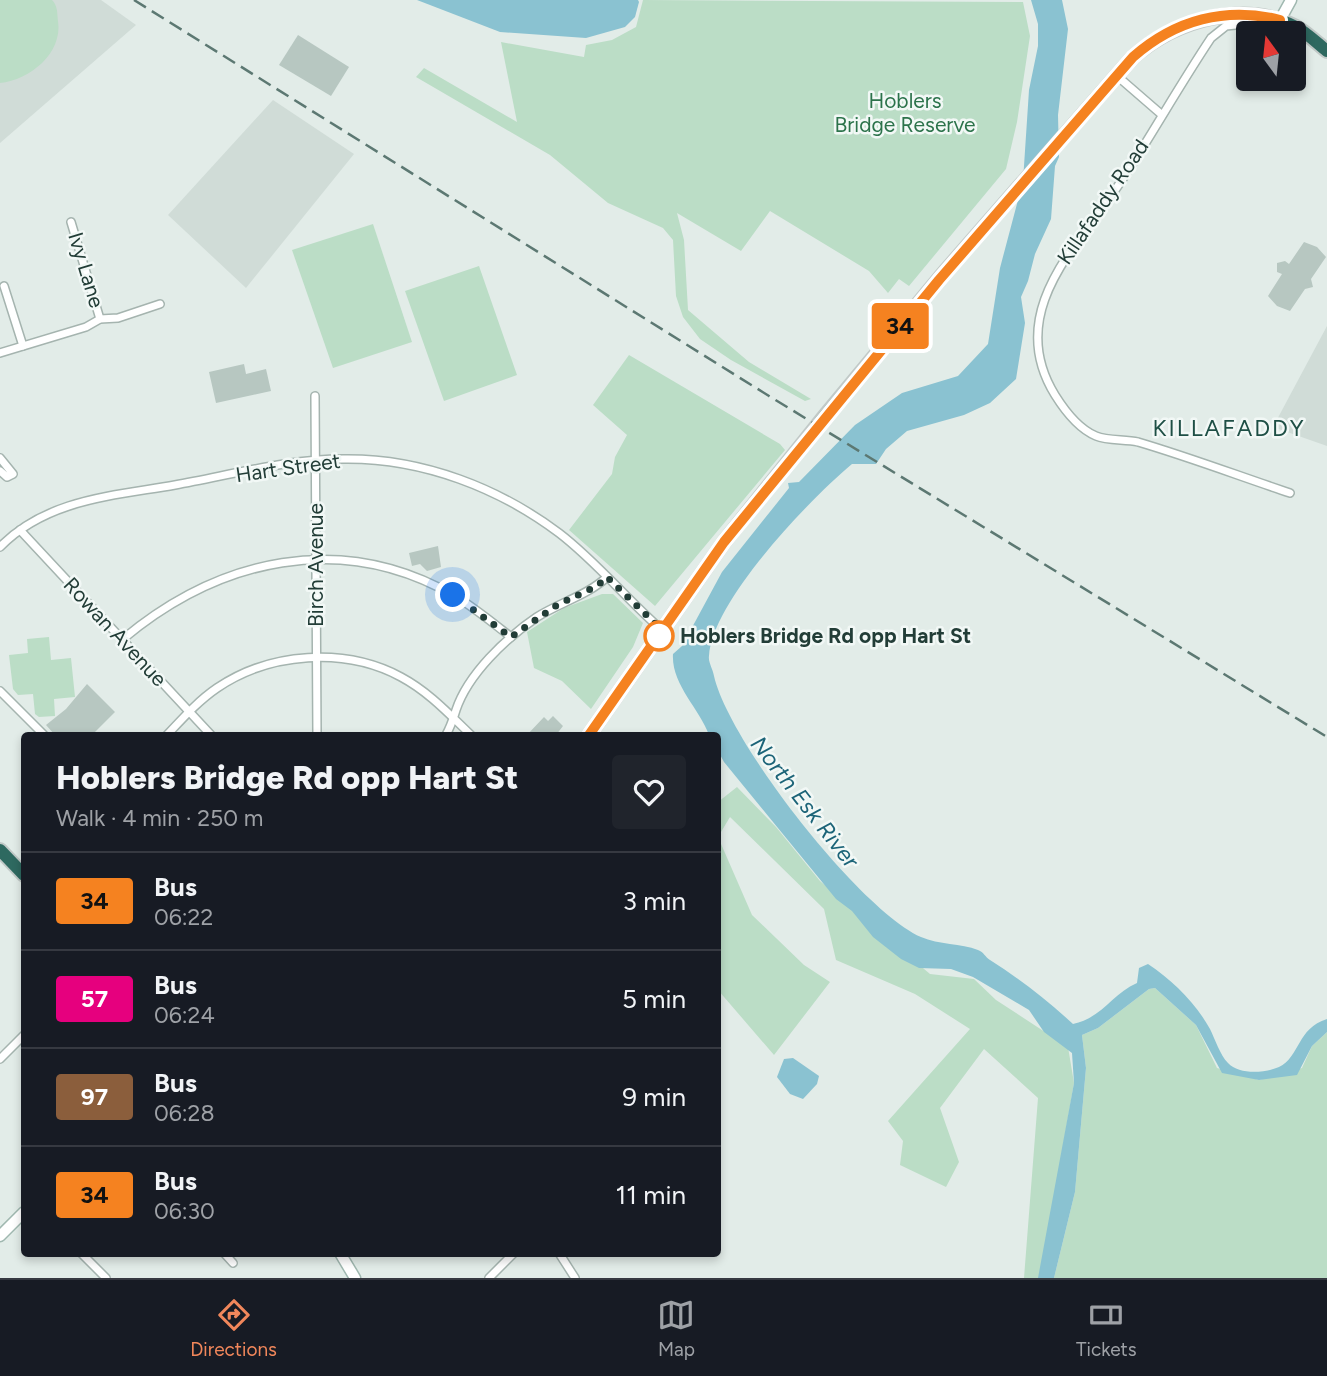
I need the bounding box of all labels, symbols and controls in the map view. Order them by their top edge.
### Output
north arrow [1236,21,1306,91]
map controls [1236,21,1306,91]
park label: Hoblers Bridge Reserve [834,88,976,137]
street label: Killafaddy Road [1052,135,1154,269]
street label: Ivy Lane [63,229,110,311]
line badge: 34 [869,303,932,349]
text: 34 [886,311,914,340]
district label: KILLAFADDY [1152,414,1306,442]
street label: Hart Street [234,448,342,487]
street label: Birch Avenue [303,503,328,627]
street label: Rowan Avenue [59,572,172,691]
your location [435,577,470,612]
marker: Hoblers Bridge Rd opp Hart St [644,621,674,651]
place label: Hoblers Bridge Rd opp Hart St [680,623,971,648]
water label: North Esk River [745,731,866,874]
button: heart [612,755,686,829]
text: Hoblers Bridge Rd opp Hart St [56,758,519,797]
text: Walk · 4 min · 250 m [56,804,263,832]
text: Bus [154,871,197,903]
text: 3 min [623,885,686,917]
text: 34 [80,886,109,915]
text: 06:22 [154,903,213,931]
text: Bus [154,969,197,1001]
text: 5 min [622,983,686,1015]
text: 57 [81,984,108,1013]
text: 06:24 [154,1001,215,1029]
text: Bus [154,1067,197,1099]
text: 9 min [622,1081,686,1113]
text: 97 [81,1082,108,1111]
text: 06:28 [154,1099,215,1127]
text: Bus [154,1165,197,1197]
text: 11 min [615,1179,686,1211]
text: 34 [80,1180,109,1209]
text: 06:30 [154,1197,215,1225]
tab: Directions [190,1296,277,1361]
tab: Map [657,1296,695,1361]
tab: Tickets [1076,1296,1137,1361]

